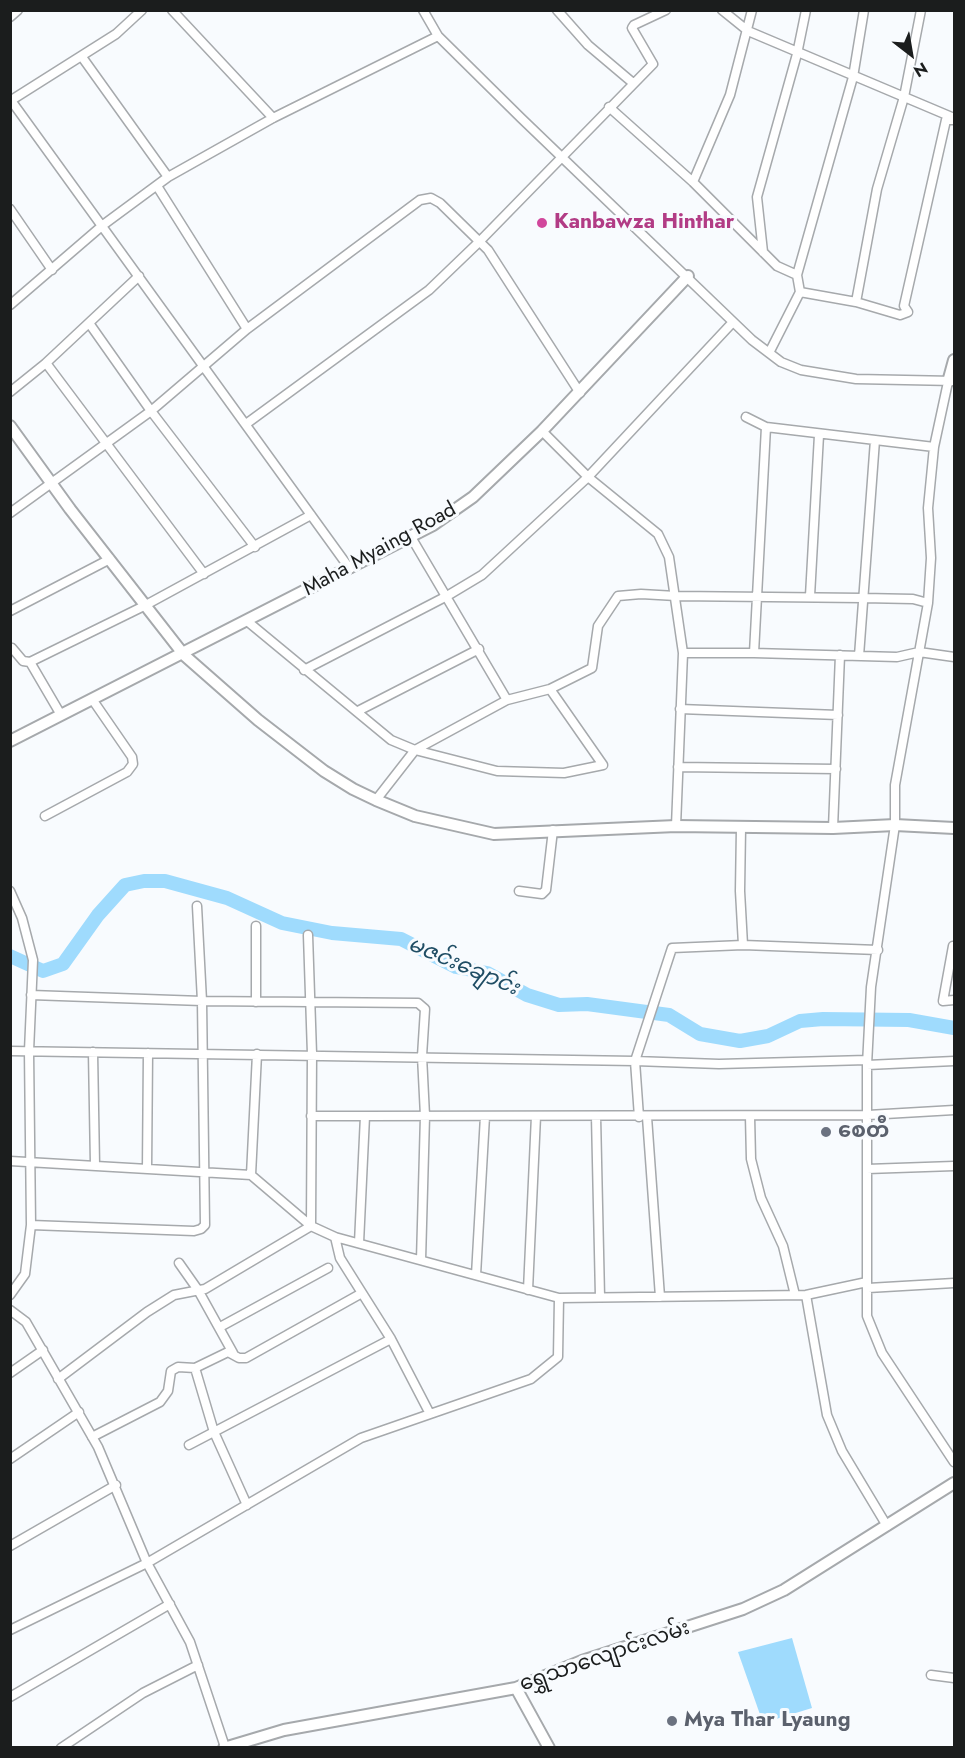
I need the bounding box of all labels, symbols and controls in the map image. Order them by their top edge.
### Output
north arrow [881,24,941,84]
text: N [909,57,932,83]
place label: Kanbawza Hinthar [554,210,734,236]
marker: Kanbawza Hinthar [535,216,549,230]
street label: Maha Myaing Road [299,498,461,602]
water label: မဇင်းချောင်း [404,932,522,1002]
place label: စေတီ [838,1119,889,1145]
marker: စေတီ [819,1125,833,1139]
street label: ရွှေသာလျောင်းလမ်း [517,1616,693,1698]
place label: Mya Thar Lyaung [684,1708,851,1734]
marker: Mya Thar Lyaung [665,1714,679,1728]

